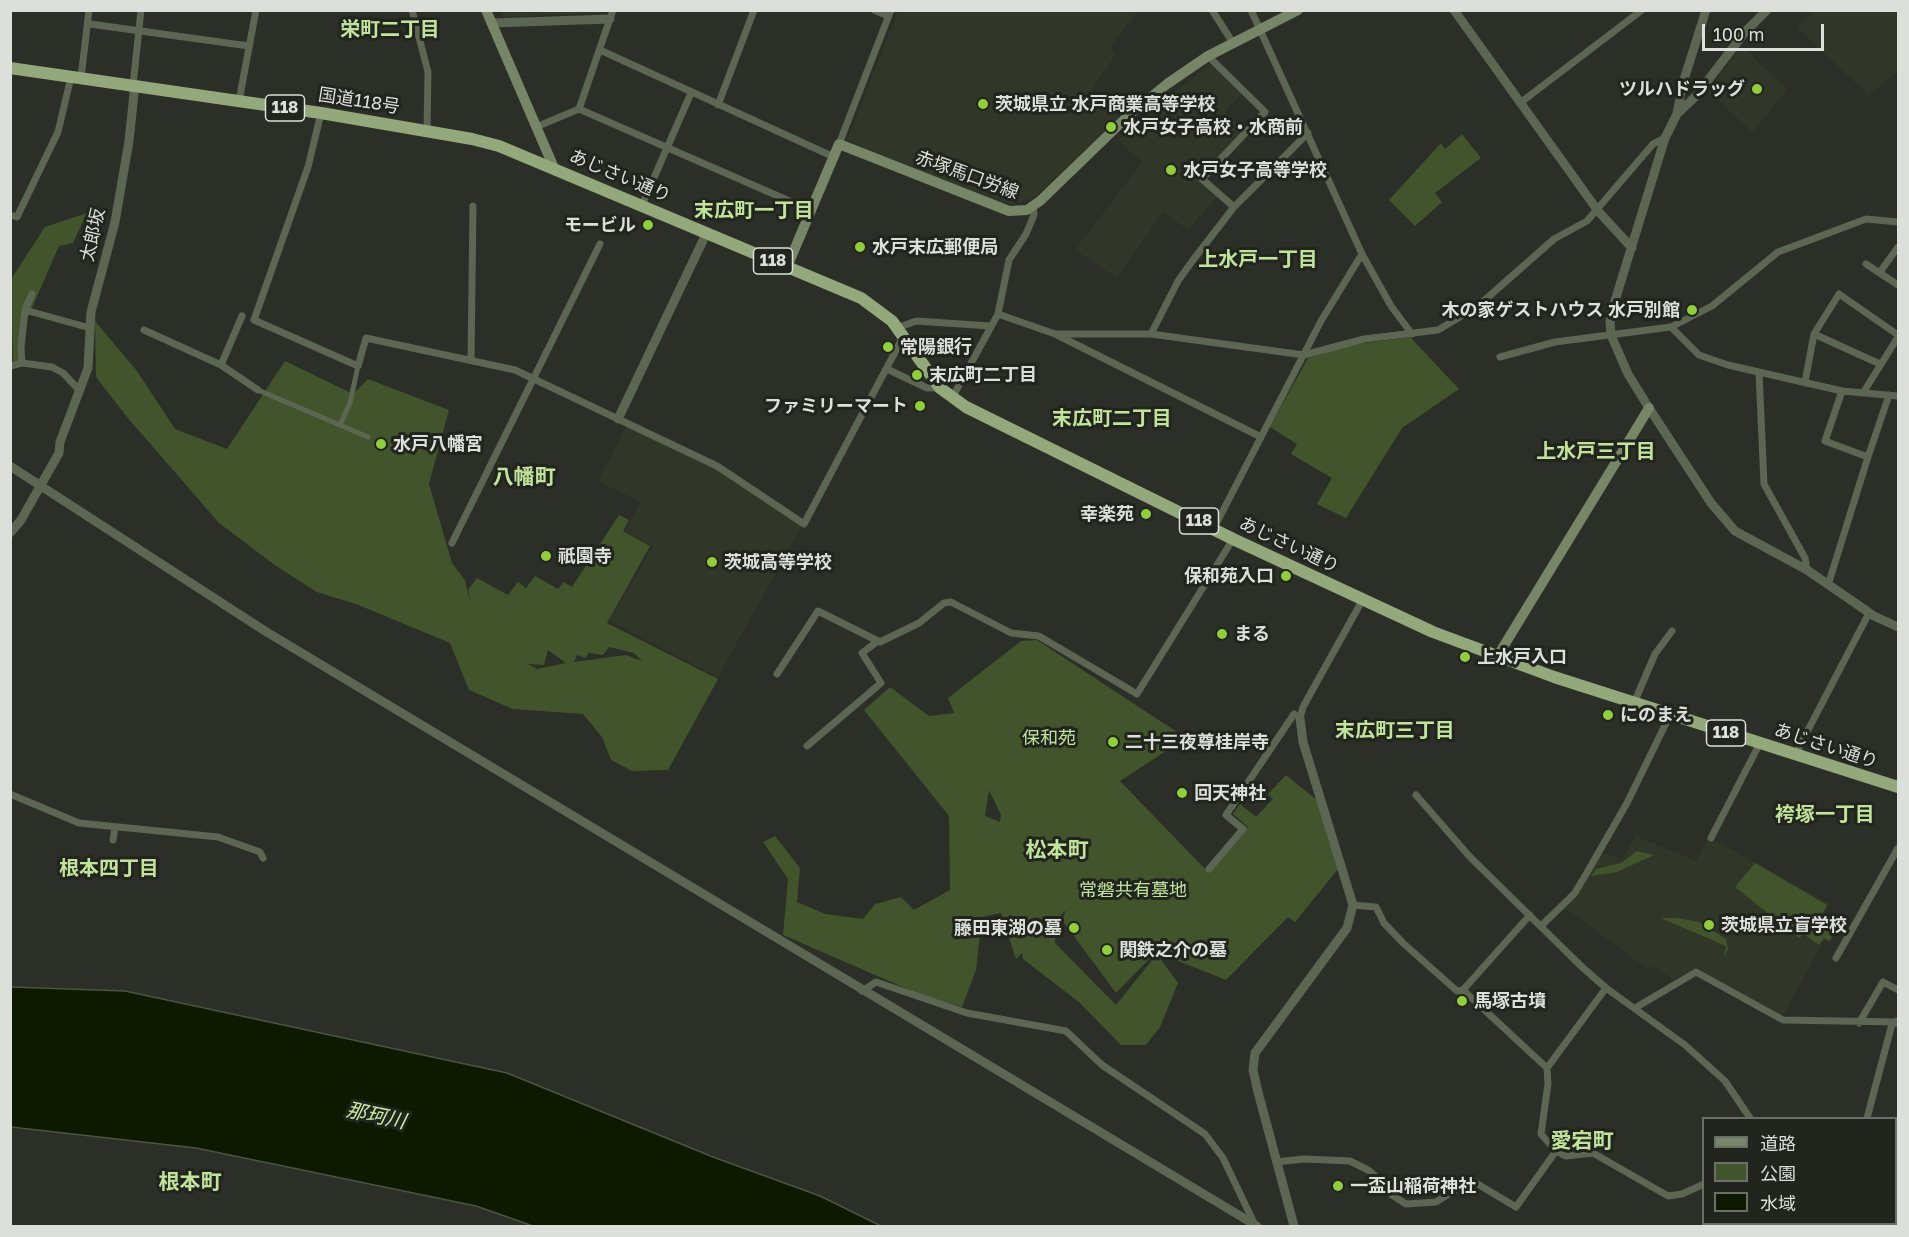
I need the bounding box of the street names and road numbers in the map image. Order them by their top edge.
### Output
street label: 国道118号 [317,84,401,118]
road number: 118 [266,95,304,121]
street label: あじさい通り [566,145,674,207]
street label: 赤塚馬口労線 [913,146,1021,204]
street label: 太郎坂 [76,206,110,264]
road number: 118 [754,248,792,274]
road number: 118 [1180,508,1218,534]
street label: あじさい通り [1235,512,1343,578]
street label: あじさい通り [1771,719,1881,773]
road number: 118 [1706,720,1746,746]

